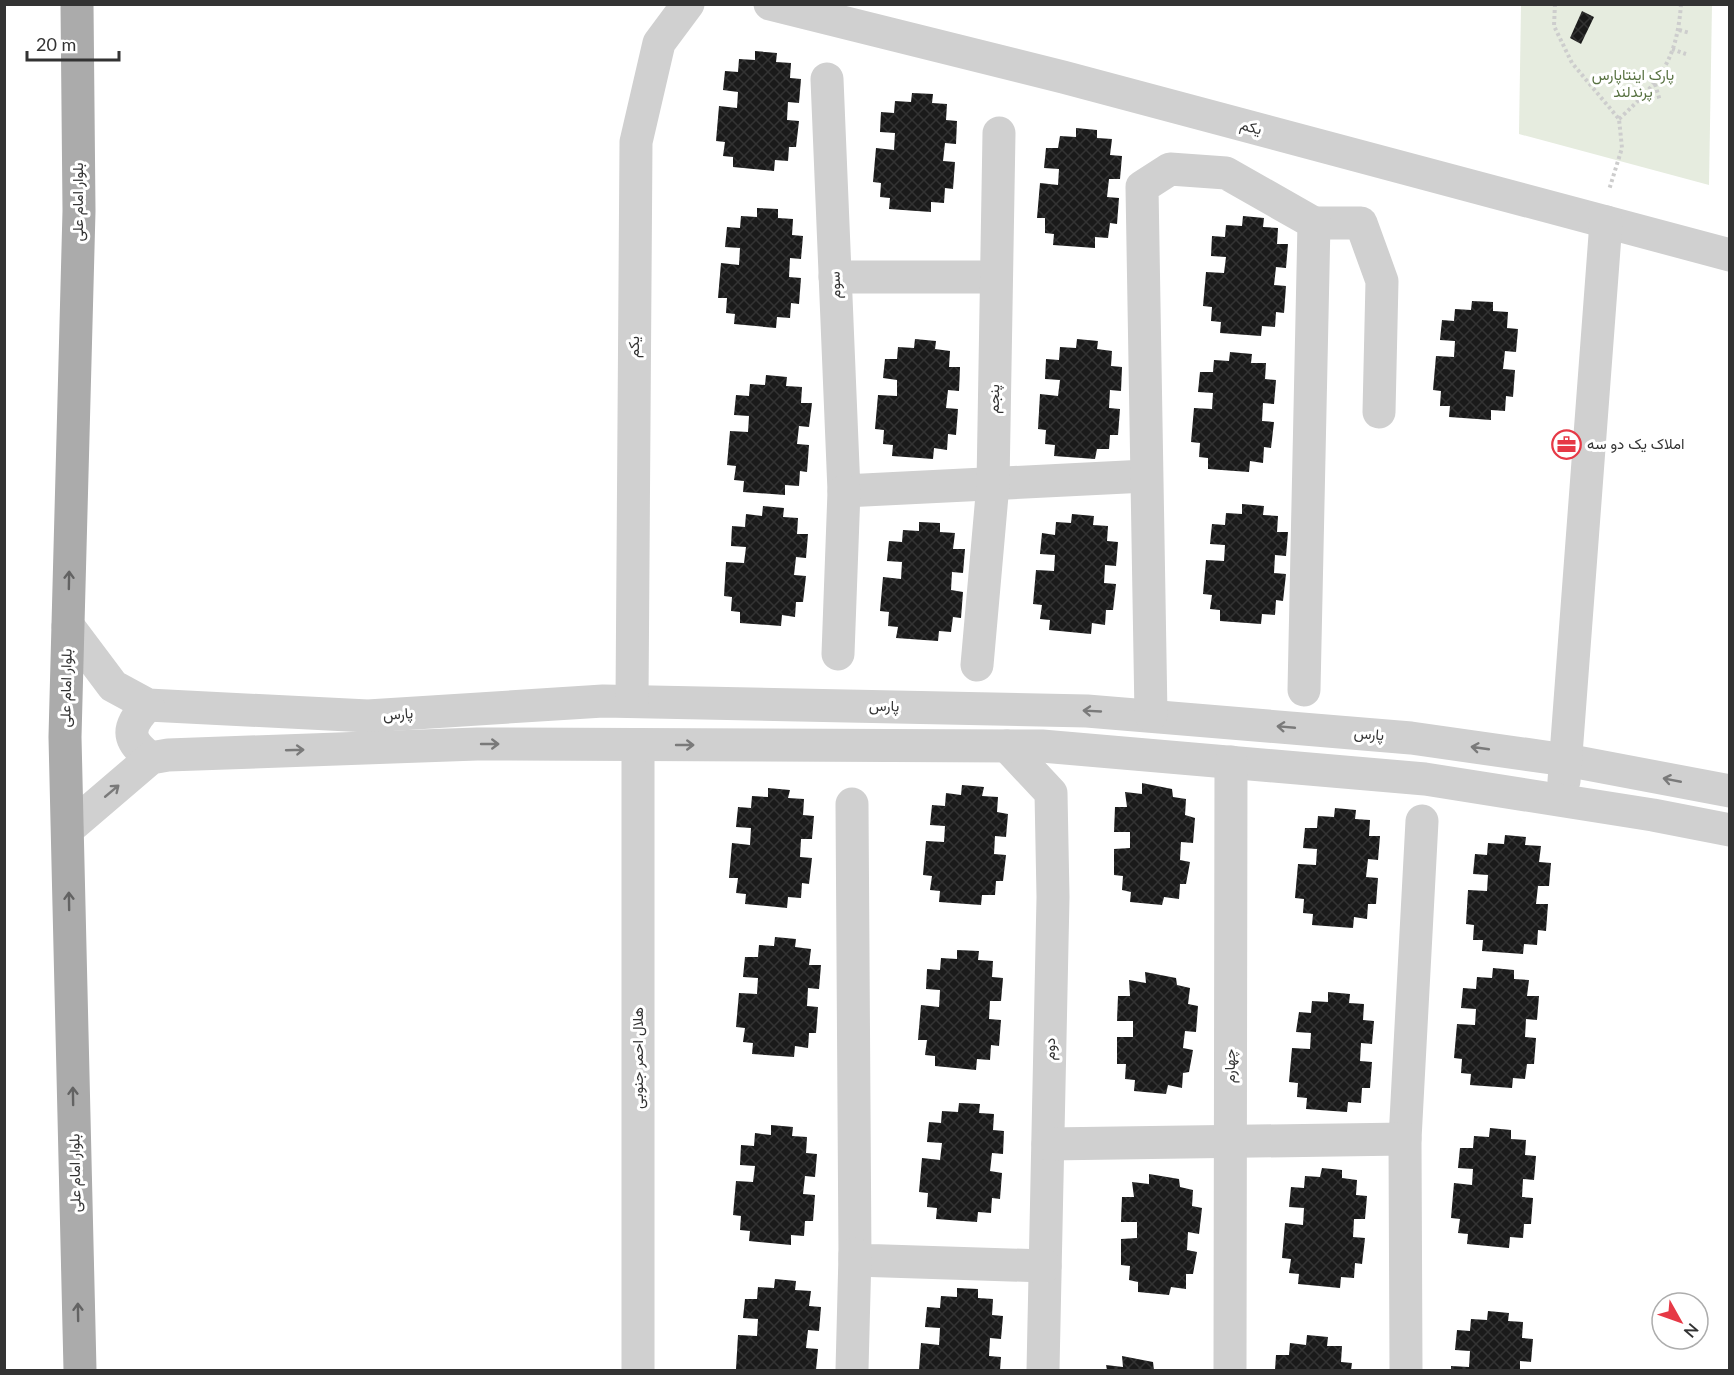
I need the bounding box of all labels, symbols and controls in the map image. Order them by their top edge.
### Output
scale bar [27,24,118,62]
text: 20 m [36,33,76,55]
park label: پارک اینتاپارس پرندلند [1592,65,1674,102]
street label: یکم [1238,115,1264,139]
street label: بلوار امام علی [68,163,88,241]
street label: سوم [825,271,845,299]
street label: یکم [624,336,644,358]
street label: پنجم [984,384,1004,414]
office icon: املاک یک دو سه [1550,428,1582,460]
place label: املاک یک دو سه [1587,434,1684,453]
one-way arrow [63,571,75,591]
street label: بلوار امام علی [55,648,77,728]
street label: پارس [869,696,899,716]
street label: پارس [382,703,414,725]
one-way arrow [1082,706,1102,717]
one-way arrow [1276,721,1296,732]
street label: پارس [1353,723,1385,745]
one-way arrow [479,738,499,750]
one-way arrow [674,739,694,751]
one-way arrow [1470,742,1490,753]
one-way arrow [284,745,304,756]
one-way arrow [1663,774,1682,785]
one-way arrow [104,784,119,798]
one-way arrow [63,892,75,912]
street label: هلال احمر جنوبی [628,1007,648,1109]
street label: دوم [1040,1037,1060,1061]
street label: چهارم [1220,1049,1240,1083]
one-way arrow [68,1087,79,1107]
street label: بلوار امام علی [64,1133,86,1213]
north arrow [1650,1291,1710,1351]
one-way arrow [72,1303,84,1323]
text: N [1681,1320,1703,1342]

